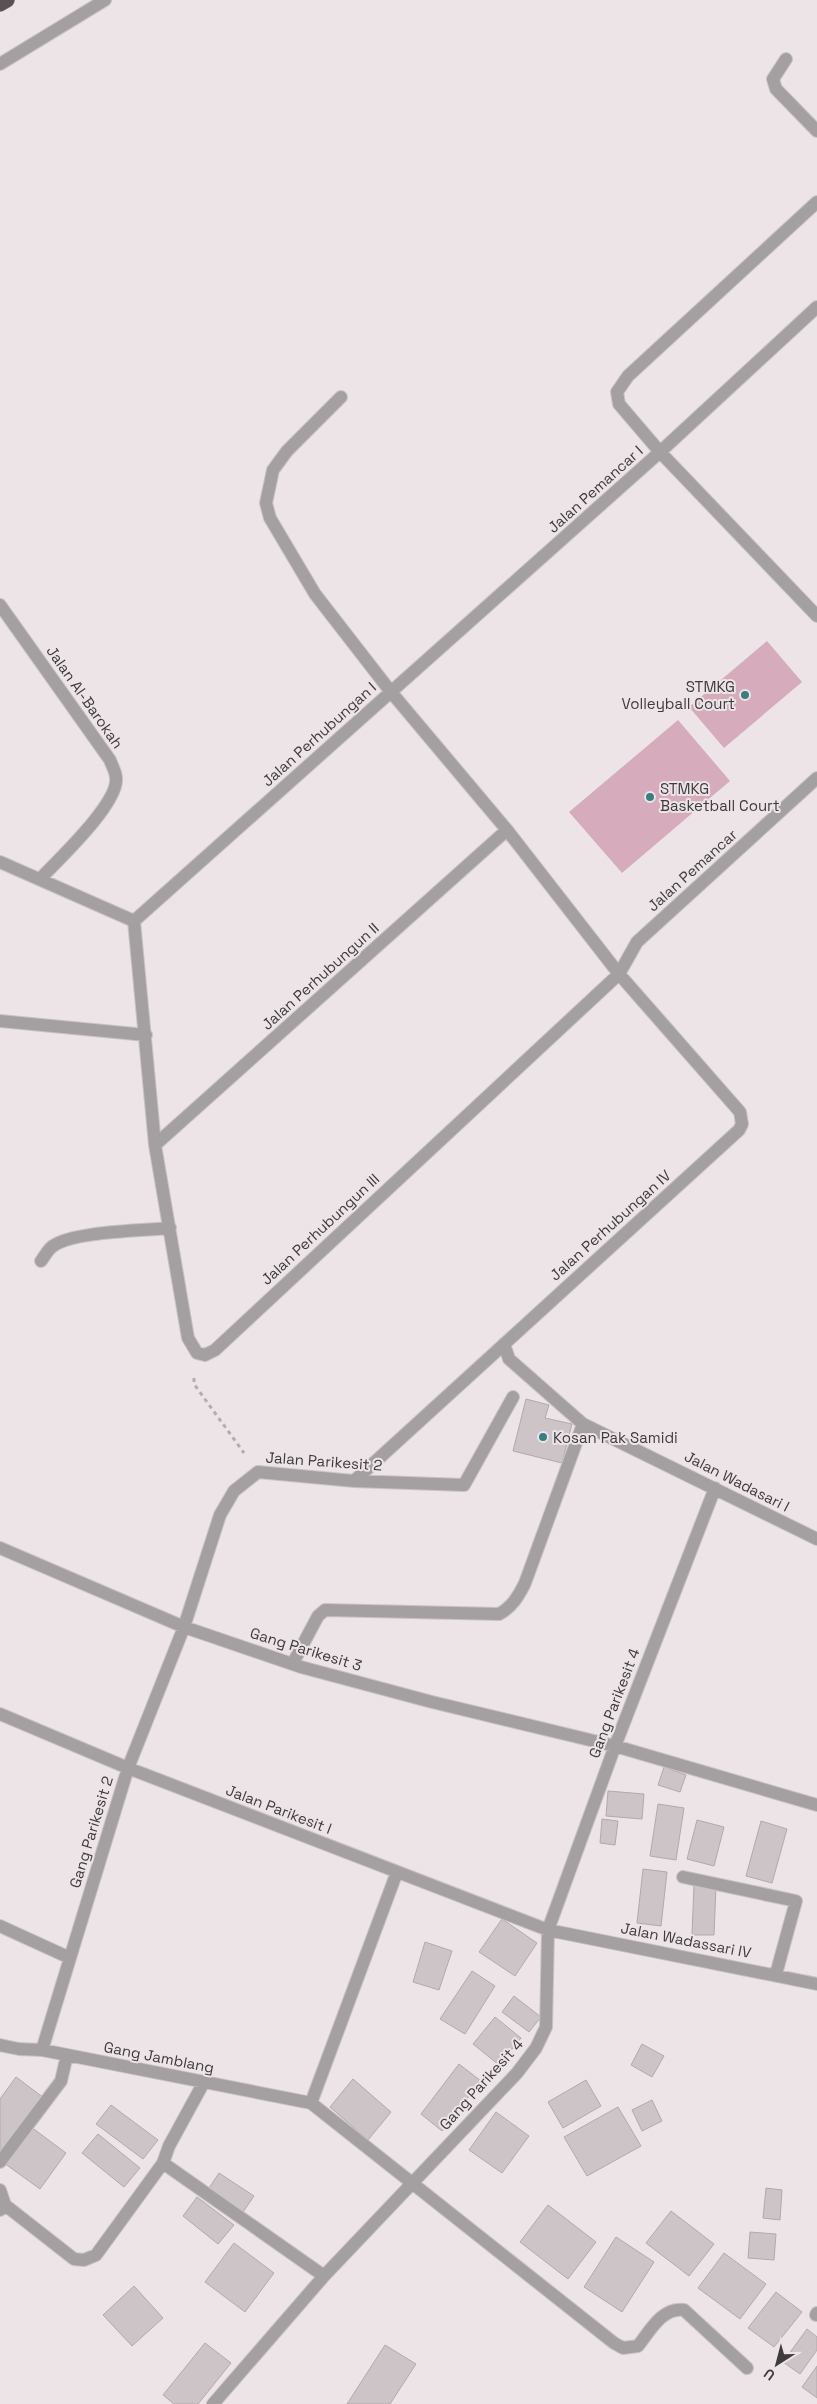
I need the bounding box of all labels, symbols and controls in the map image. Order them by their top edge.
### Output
street label: Jalan Pemancar I [543,441,647,537]
street label: Jalan Al-Barokah [42,642,128,752]
place label: STMKG Volleyball Court [621,677,735,713]
street label: Jalan Perhubungan I [258,678,380,790]
marker: STMKG Volleyball Court [739,689,751,701]
place label: STMKG Basketball Court [660,779,780,815]
marker: STMKG Basketball Court [644,791,656,803]
street label: Jalan Pemancar [643,825,741,915]
street label: Jalan Perhubungun II [257,918,383,1034]
street label: Jalan Perhubungan IV [546,1166,674,1284]
street label: Jalan Perhubungun III [257,1169,383,1289]
place label: Kosan Pak Samidi [553,1428,678,1447]
marker: Kosan Pak Samidi [537,1431,549,1443]
street label: Jalan Wadasari I [681,1446,793,1516]
street label: Jalan Parikesit 2 [265,1447,383,1475]
street label: Gang Parikesit 3 [248,1623,364,1675]
street label: Gang Parikesit 4 [584,1645,644,1761]
street label: Gang Parikesit 2 [65,1774,117,1890]
street label: Jalan Parikesit I [223,1780,335,1838]
street label: Jalan Wadassari IV [619,1918,753,1962]
street label: Gang Parikesit 4 [435,2034,527,2134]
street label: Gang Jamblang [102,2037,216,2077]
north arrow [752,2339,802,2389]
text: U [760,2364,778,2385]

